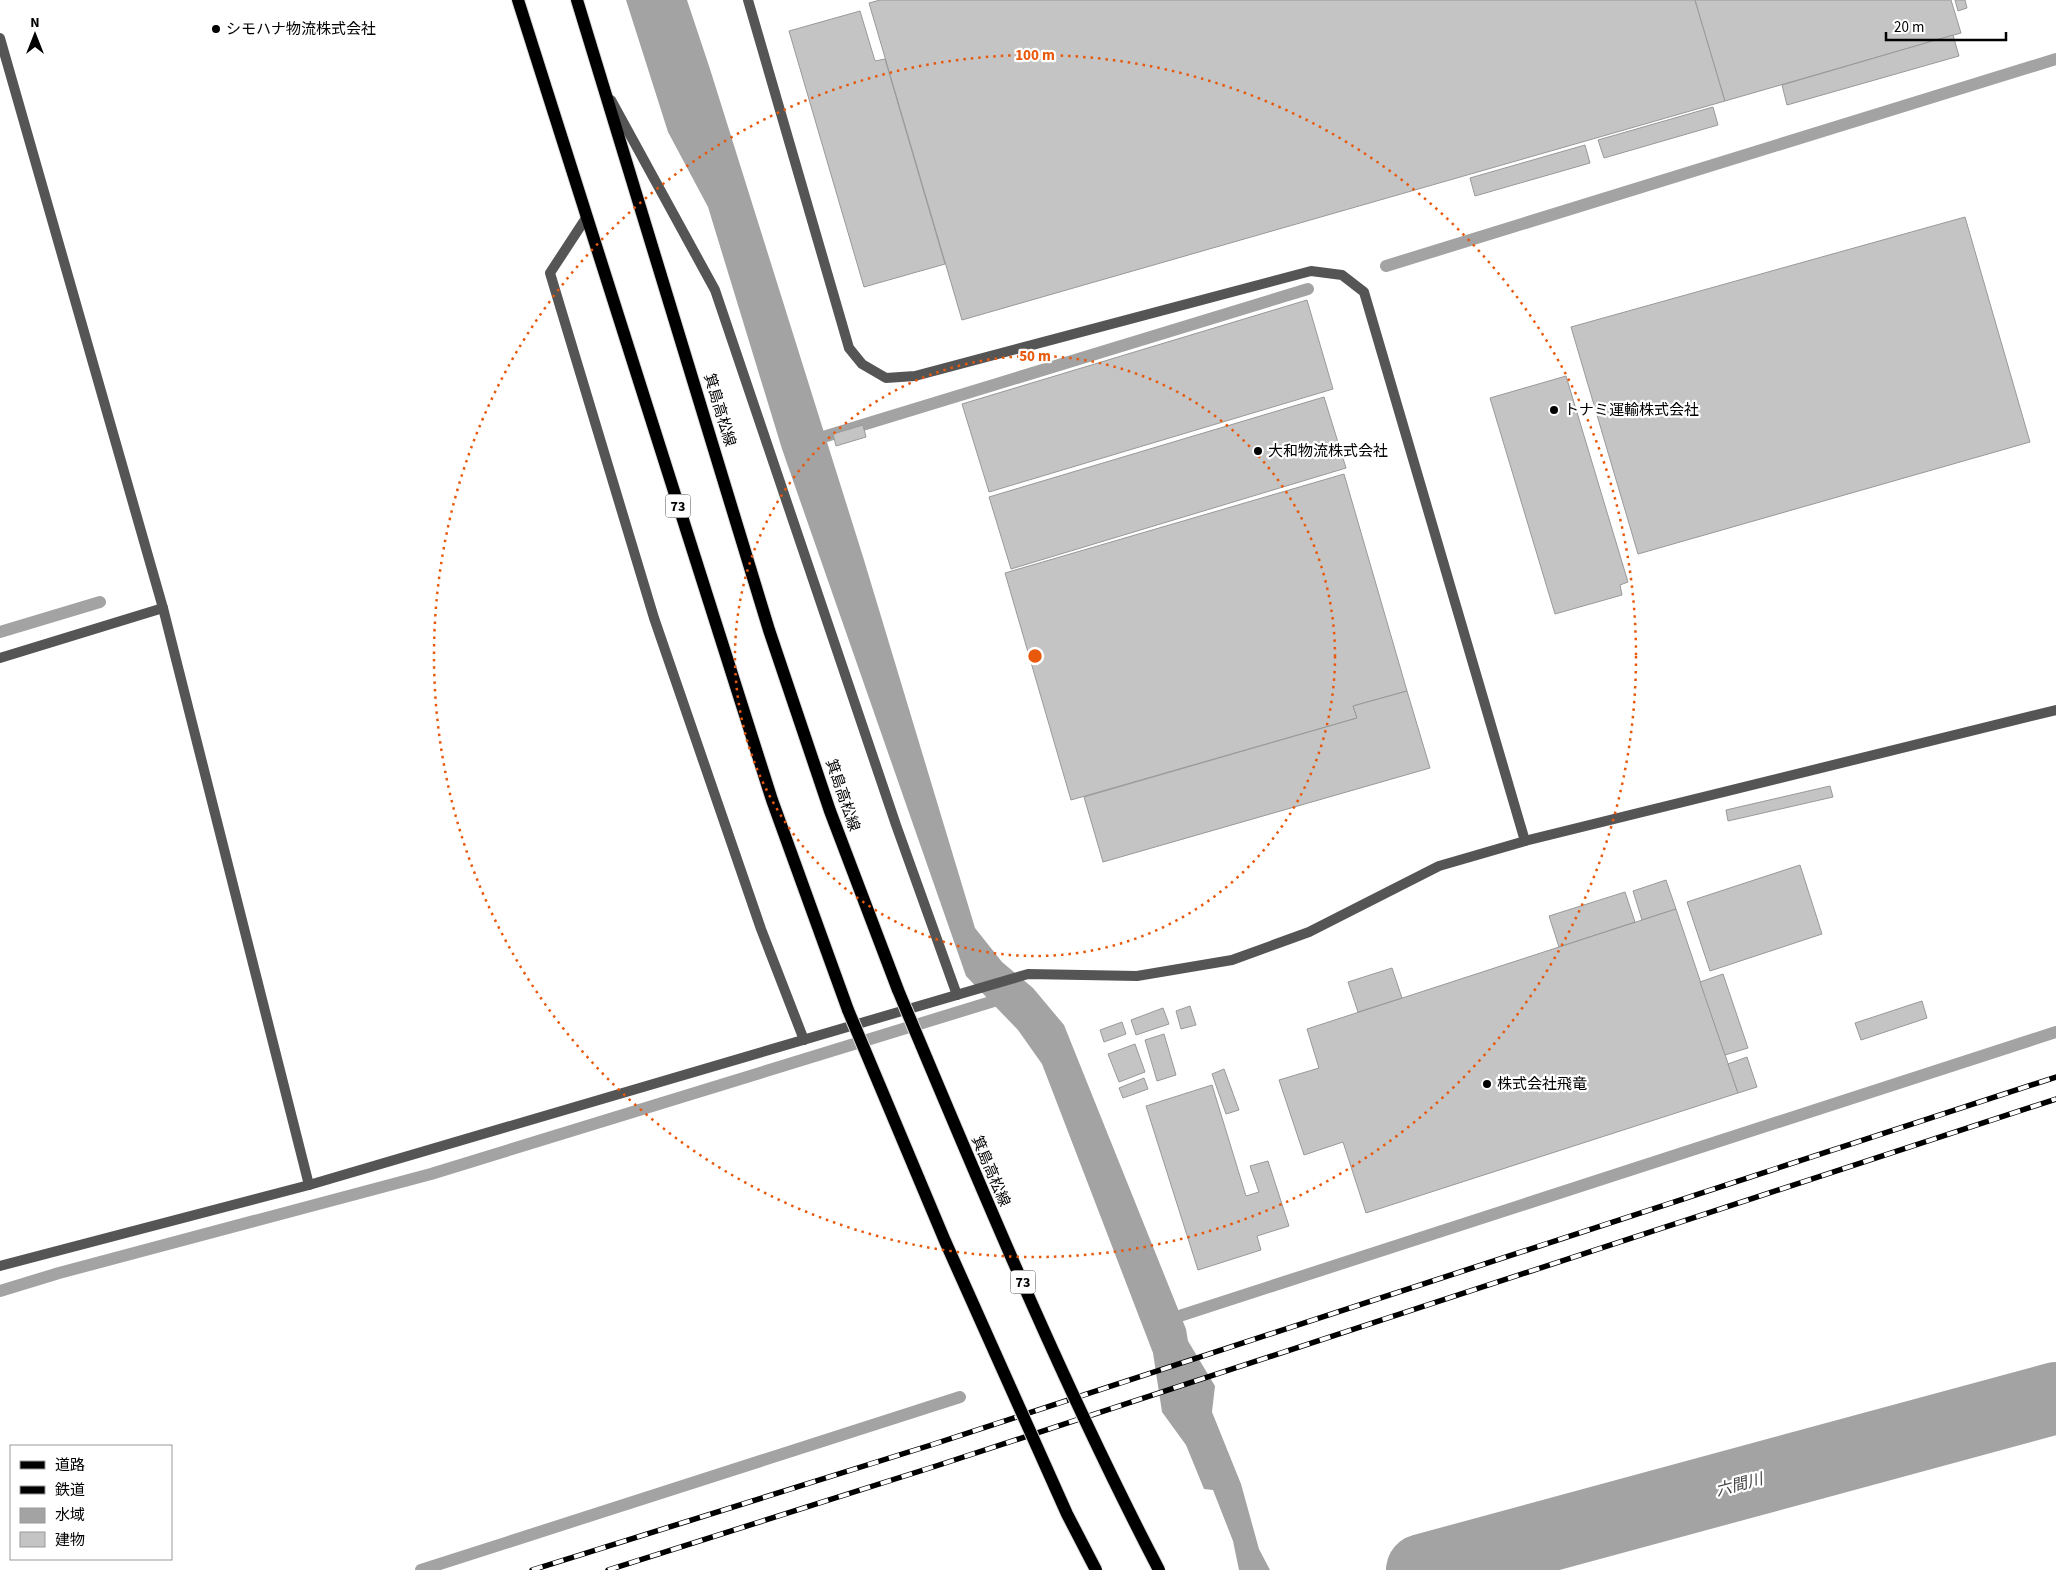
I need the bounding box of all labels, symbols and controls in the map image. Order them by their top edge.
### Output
north arrow [10,10,60,60]
scale bar [1886,10,2006,42]
text: N [30,13,40,33]
text: 20 m [1894,17,1924,38]
place label: シモハナ物流株式会社 [226,19,376,40]
marker: シモハナ物流株式会社 [210,23,222,35]
text: 100 m [1015,45,1055,66]
text: 50 m [1019,346,1051,367]
street label: 箕島高松線 [699,371,741,449]
place label: トナミ運輸株式会社 [1564,400,1699,421]
marker: トナミ運輸株式会社 [1548,404,1560,416]
place label: 大和物流株式会社 [1268,441,1388,462]
marker: 大和物流株式会社 [1252,445,1264,457]
road number: 73 [666,494,690,518]
centre of rings [1026,647,1044,665]
street label: 箕島高松線 [820,756,865,834]
place label: 株式会社飛竜 [1497,1074,1587,1095]
marker: 株式会社飛竜 [1481,1078,1493,1090]
street label: 箕島高松線 [966,1133,1015,1210]
road number: 73 [1010,1270,1036,1294]
legend [10,1445,172,1560]
text: 道路 [55,1455,85,1476]
water label: 六間川 [1713,1468,1767,1502]
text: 鉄道 [55,1480,85,1501]
text: 水域 [55,1505,85,1526]
text: 建物 [55,1530,85,1551]

